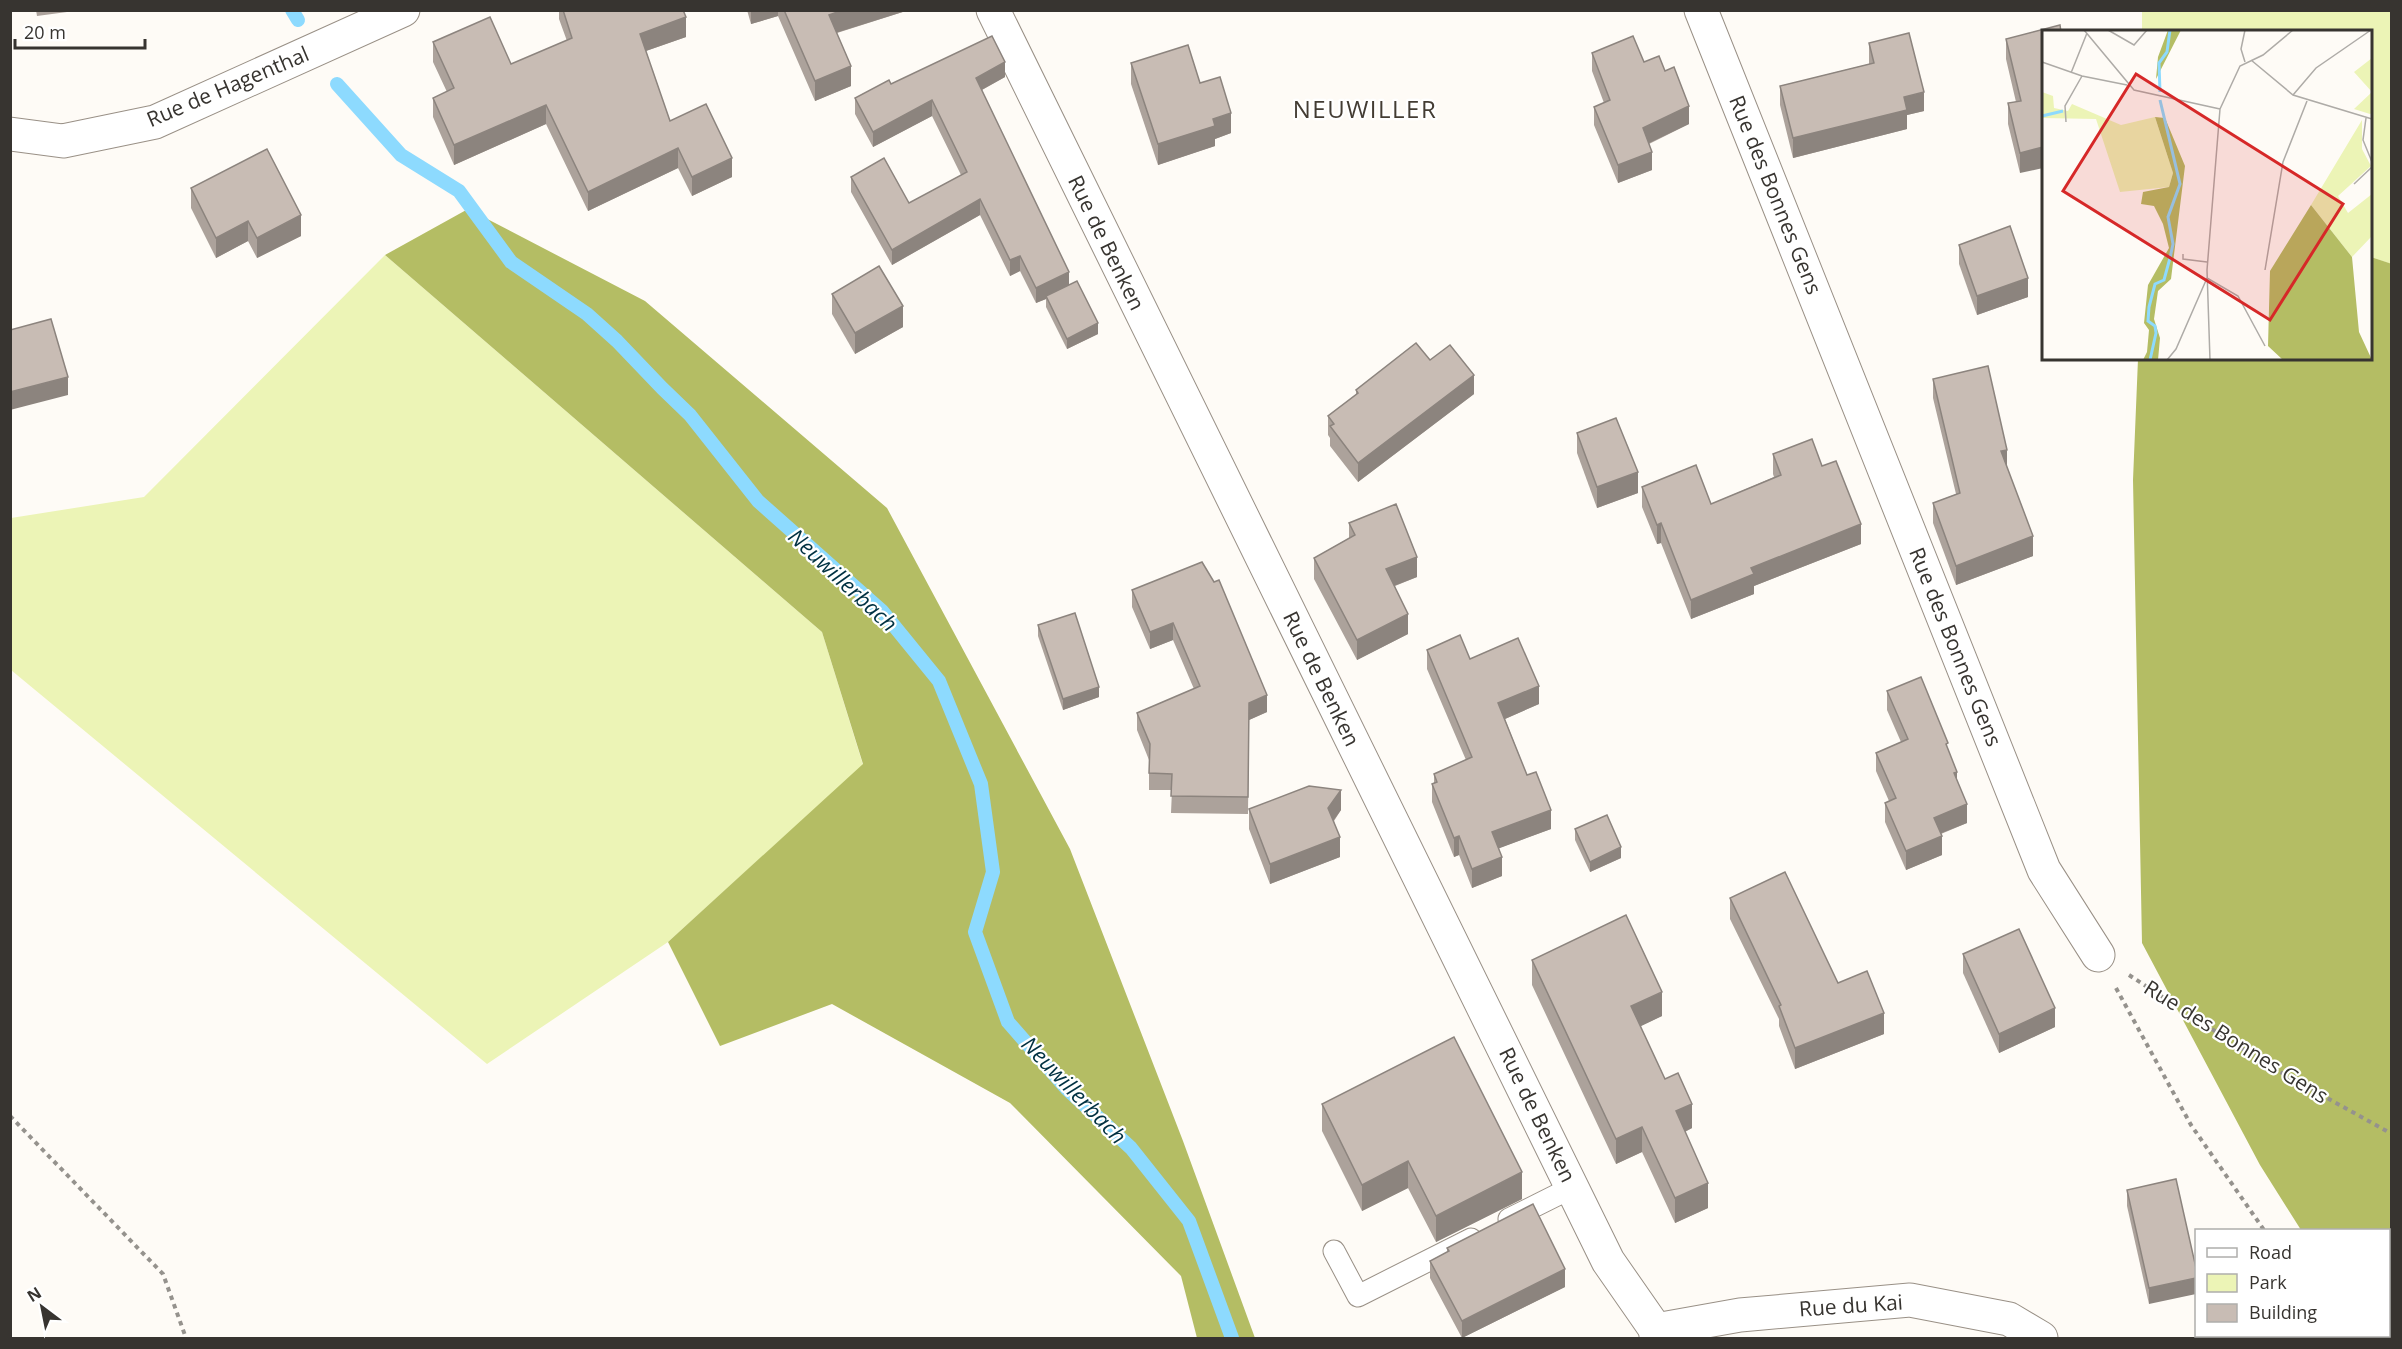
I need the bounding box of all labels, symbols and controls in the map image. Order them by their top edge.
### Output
scale bar [15,12,146,50]
text: 20 m [24,20,66,44]
inset map [2042,30,2372,360]
street label: Rue de Hagenthal [142,39,313,133]
street label: Rue des Bonnes Gens [1723,91,1829,298]
district label: NEUWILLER [1293,92,1437,125]
street label: Rue de Benken [1062,170,1152,315]
water label: Neuwillerbach [783,521,905,638]
street label: Rue des Bonnes Gens [1903,543,2009,750]
street label: Rue de Benken [1277,606,1367,751]
street label: Rue des Bonnes Gens [2139,973,2334,1109]
water label: Neuwillerbach [1016,1029,1134,1150]
street label: Rue de Benken [1493,1042,1583,1187]
legend [2195,1229,2390,1337]
text: Road [2249,1240,2292,1264]
text: Park [2249,1270,2287,1294]
north arrow [12,1277,72,1337]
text: N [23,1282,45,1307]
street label: Rue du Kai [1798,1287,1904,1323]
text: Building [2249,1300,2317,1324]

